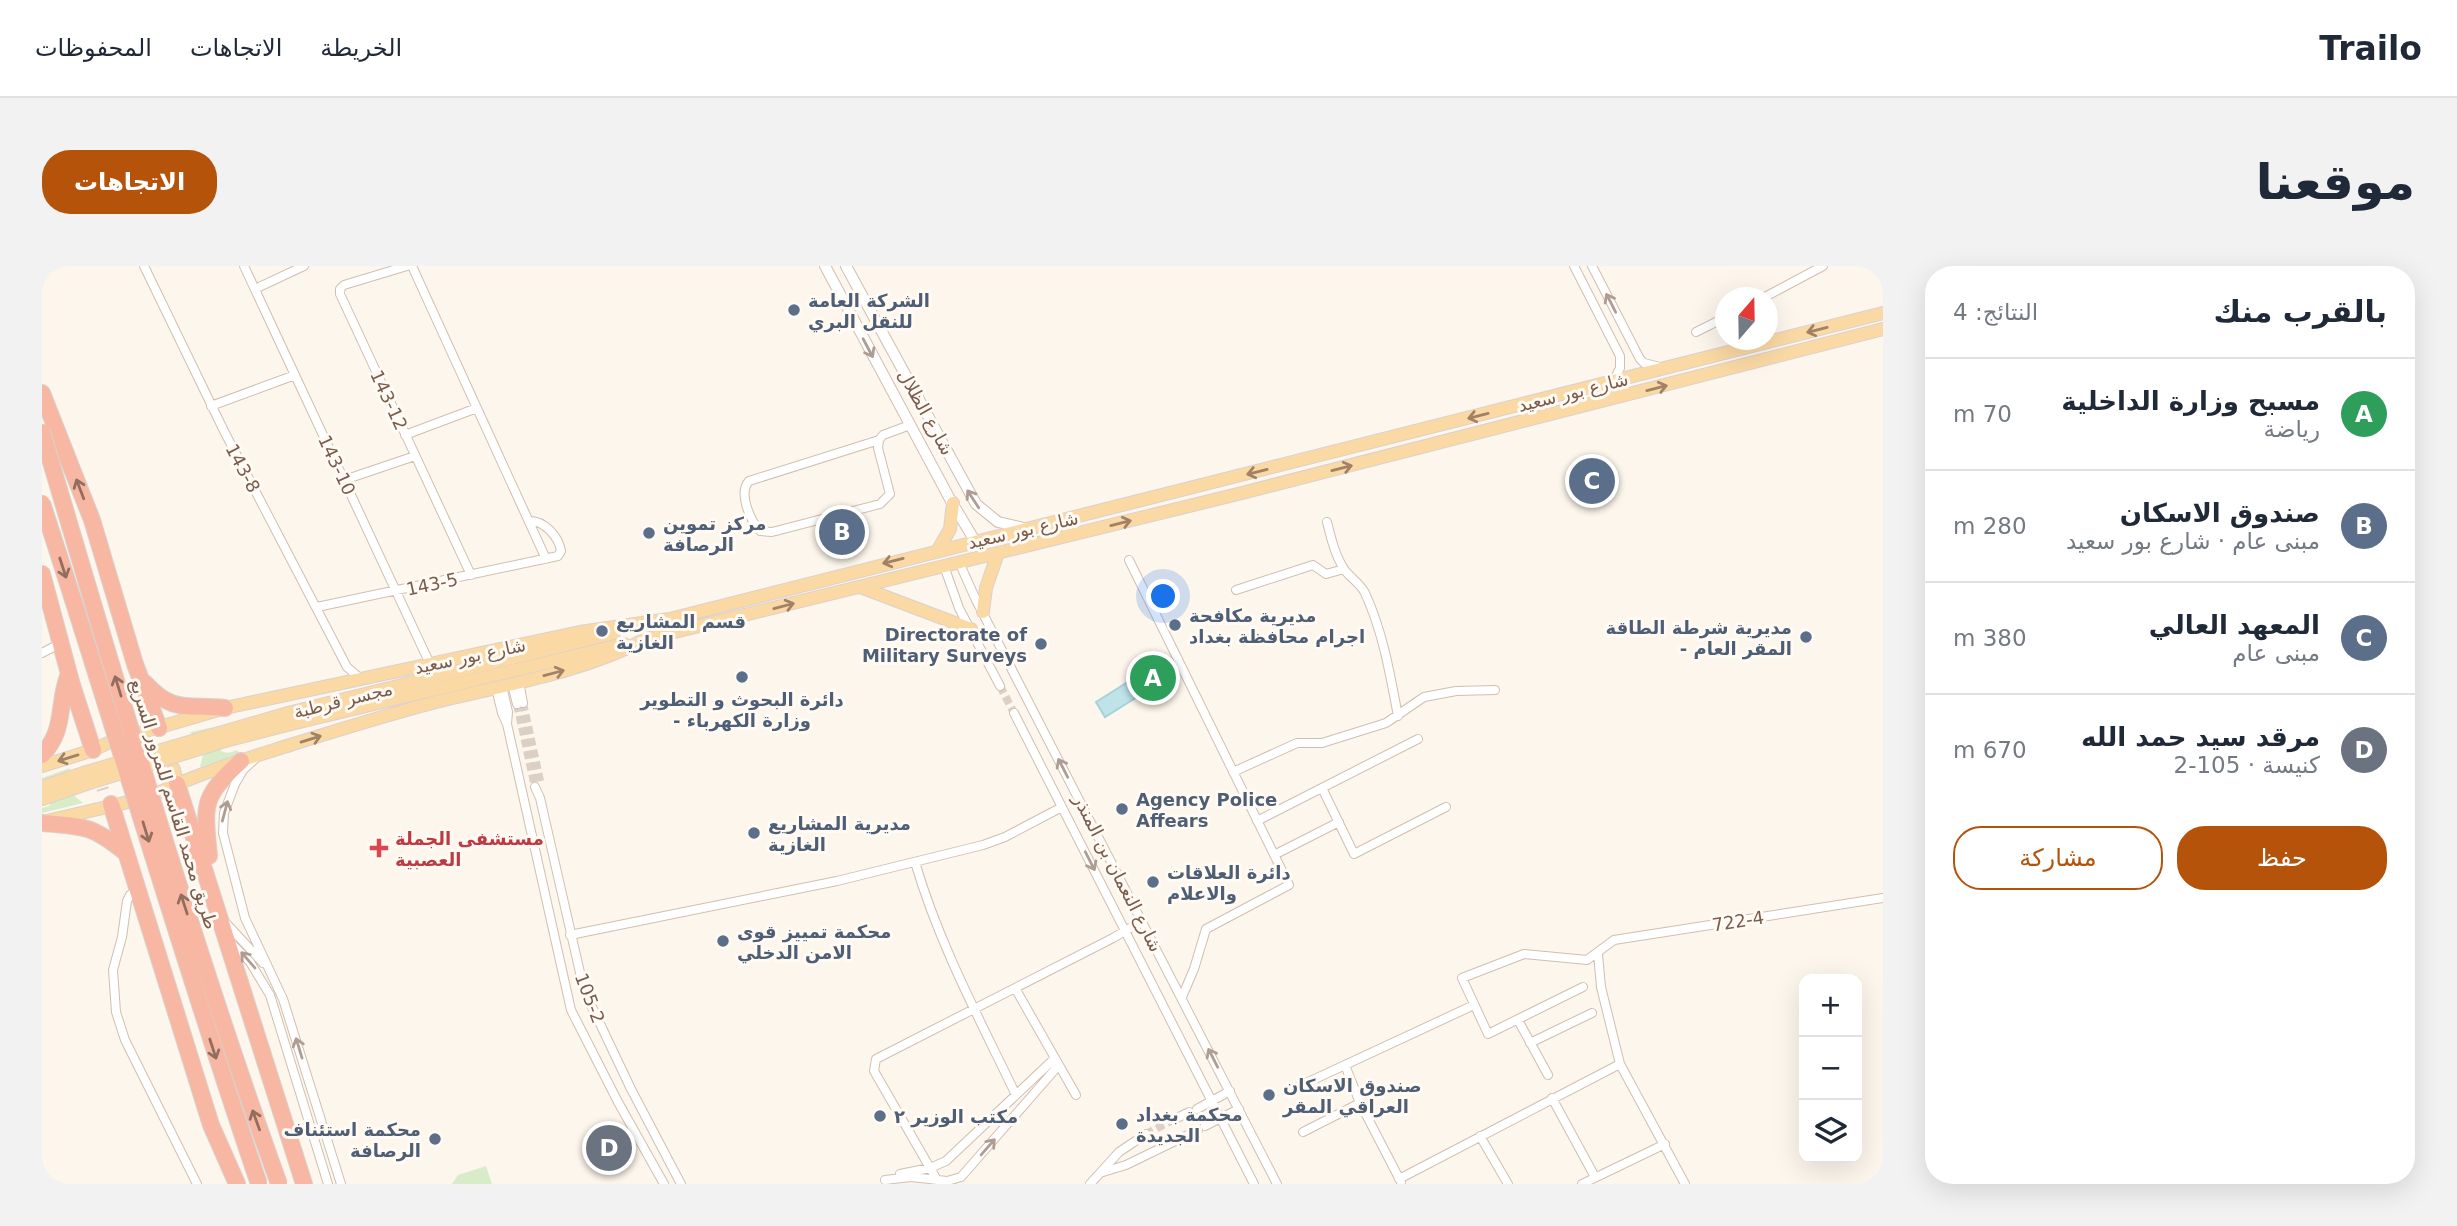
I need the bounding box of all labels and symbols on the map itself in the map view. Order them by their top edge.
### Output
north arrow [1715,287,1778,350]
place label: الشركة العامة للنقل البري [808,290,930,333]
one-way arrow [1604,293,1617,314]
marker: الشركة العامة للنقل البري [786,302,802,318]
one-way arrow [1806,324,1829,337]
one-way arrow [862,337,876,357]
street label: شارع الظلال [893,365,958,459]
street label: 143-12 [366,367,412,433]
street label: شارع بور سعيد [1516,368,1631,417]
one-way arrow [1645,380,1668,394]
one-way arrow [1467,410,1490,423]
street label: 143-10 [314,432,360,498]
street label: 143-8 [221,440,265,496]
pin: C [1569,455,1615,507]
one-way arrow [1330,461,1353,474]
one-way arrow [1246,466,1269,479]
one-way arrow [72,479,85,501]
one-way arrow [966,489,980,509]
pin: B [819,506,865,558]
street label: شارع بور سعيد [966,507,1081,554]
place label: مركز تموين الرصافة [663,513,766,556]
one-way arrow [1109,516,1132,529]
marker: مركز تموين الرصافة [641,525,657,541]
one-way arrow [883,556,905,569]
one-way arrow [58,557,70,579]
street label: 143-5 [404,568,460,600]
your location [1146,579,1180,613]
one-way arrow [772,599,795,612]
place label: مديرية مكافحة اجرام محافظة بغداد [1189,605,1365,648]
place label: قسم المشاريع الغازية [616,611,746,653]
marker: مديرية مكافحة اجرام محافظة بغداد [1167,617,1183,633]
place label: مديرية شرطة الطاقة - المقر العام [1606,617,1792,660]
marker: قسم المشاريع الغازية [594,623,610,639]
place label: Directorate of Military Surveys [862,624,1027,666]
marker: مديرية شرطة الطاقة - المقر العام [1798,629,1814,645]
street label: شارع بور سعيد [413,634,528,679]
marker: Directorate of Military Surveys [1033,636,1049,652]
pin: A [1130,652,1176,704]
one-way arrow [542,666,565,679]
marker: دائرة البحوث و التطوير - وزارة الكهرباء [734,669,750,685]
one-way arrow [111,676,124,698]
street label: طريق محمد القاسم للمرور السريع [125,676,222,932]
street label: مجسر قرطبة [291,678,395,723]
place label: دائرة البحوث و التطوير - وزارة الكهرباء [639,689,844,732]
one-way arrow [300,731,322,744]
one-way arrow [57,753,79,765]
one-way arrow [1056,759,1070,779]
place label: Agency Police Affears [1136,789,1277,831]
street label: شارع النعمان بن المنذر [1068,790,1167,956]
one-way arrow [220,800,233,822]
marker: Agency Police Affears [1114,801,1130,817]
place label: مديرية المشاريع الغازية [768,813,911,855]
one-way arrow [141,821,154,843]
marker: مديرية المشاريع الغازية [746,825,762,841]
place label: مستشفى الجملة العصبية [395,828,544,870]
marker: مستشفى الجملة العصبية [369,838,389,858]
one-way arrow [1083,850,1097,871]
place label: دائرة العلاقات والاعلام [1167,862,1291,905]
marker: دائرة العلاقات والاعلام [1145,874,1161,890]
one-way arrow [177,893,190,915]
street label: 722-4 [1711,907,1765,935]
place label: محكمة تمييز قوى الامن الدخلي [737,921,891,964]
marker: محكمة تمييز قوى الامن الدخلي [715,933,731,949]
one-way arrow [240,951,256,969]
street label: 105-2 [571,970,609,1026]
one-way arrow [208,1038,220,1060]
one-way arrow [292,1038,305,1060]
one-way arrow [1205,1048,1219,1069]
place label: صندوق الاسكان العراقي المقر [1282,1075,1422,1118]
marker: صندوق الاسكان العراقي المقر [1261,1087,1277,1103]
place label: محكمة بغداد الجديدة [1136,1104,1243,1146]
place label: مكتب الوزير ٢ [894,1106,1018,1128]
marker: مكتب الوزير ٢ [872,1108,888,1124]
one-way arrow [249,1109,261,1131]
marker: محكمة بغداد الجديدة [1114,1116,1130,1132]
place label: محكمة استئناف الرصافة [284,1119,421,1162]
pin: D [586,1122,632,1174]
marker: محكمة استئناف الرصافة [427,1131,443,1147]
one-way arrow [980,1139,996,1157]

